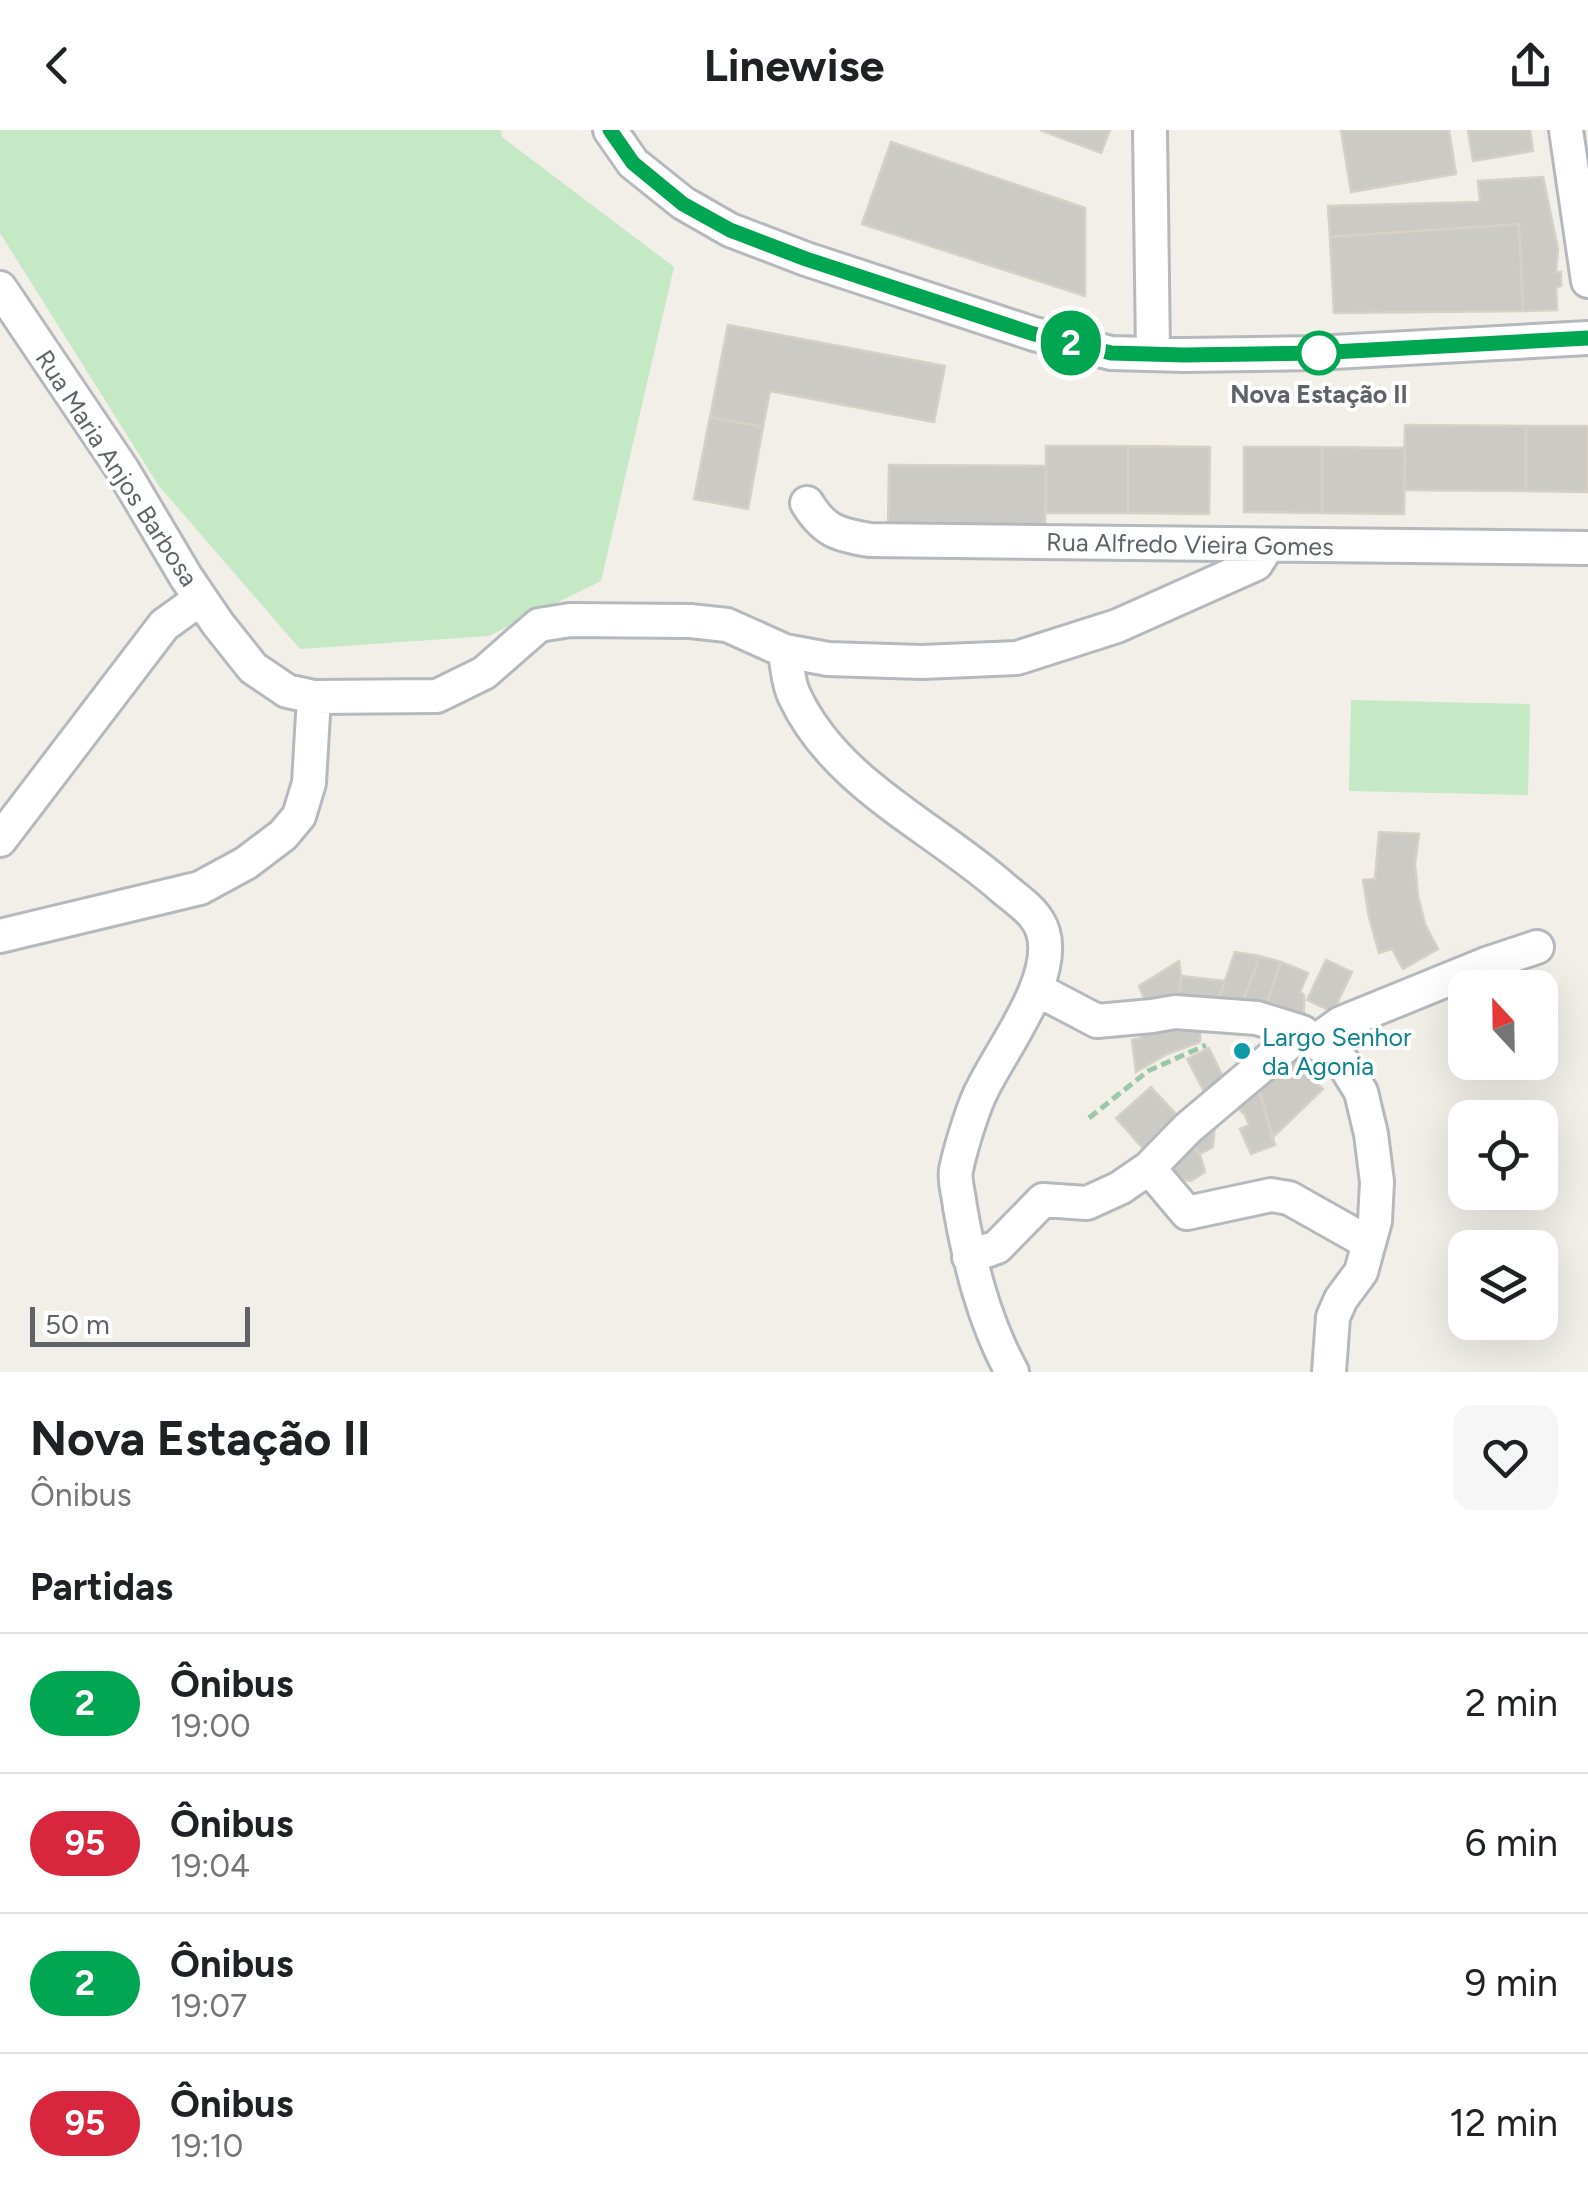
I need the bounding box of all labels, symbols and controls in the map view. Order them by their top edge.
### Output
icon: back [30,38,85,93]
text: Linewise [704,38,884,92]
icon: share [1503,38,1558,93]
line badge: 2 [1038,310,1104,376]
text: 2 [1061,322,1081,364]
marker: Nova Estação II [1298,332,1340,374]
street label: Rua Maria Anjos Barbosa [29,344,205,592]
place label: Nova Estação II [1230,379,1408,409]
street label: Rua Alfredo Vieira Gomes [1046,526,1334,562]
north arrow [1448,970,1558,1080]
map controls [1448,970,1558,1340]
place label: Largo Senhor da Agonia [1262,1022,1412,1081]
marker: Largo Senhor da Agonia [1231,1040,1253,1062]
button: locate [1448,1100,1558,1210]
button: layers [1448,1230,1558,1340]
scale bar [30,1302,250,1346]
text: 50 m [45,1307,110,1341]
button: heart [1453,1405,1558,1510]
text: Nova Estação II [30,1409,371,1467]
text: Ônibus [30,1476,132,1514]
text: Partidas [30,1564,173,1610]
text: Ônibus [170,1661,293,1707]
text: 2 min [1465,1680,1558,1726]
text: 2 [75,1682,95,1724]
text: 19:00 [170,1707,250,1745]
text: Ônibus [170,1801,293,1847]
text: 6 min [1465,1820,1558,1866]
text: 95 [65,1822,105,1864]
text: 19:04 [170,1847,250,1885]
text: Ônibus [170,1941,293,1987]
text: 9 min [1465,1960,1558,2006]
text: 2 [75,1962,95,2004]
text: 19:07 [170,1987,247,2025]
text: Ônibus [170,2081,293,2127]
text: 12 min [1449,2100,1558,2146]
text: 95 [65,2102,105,2144]
text: 19:10 [170,2127,243,2165]

